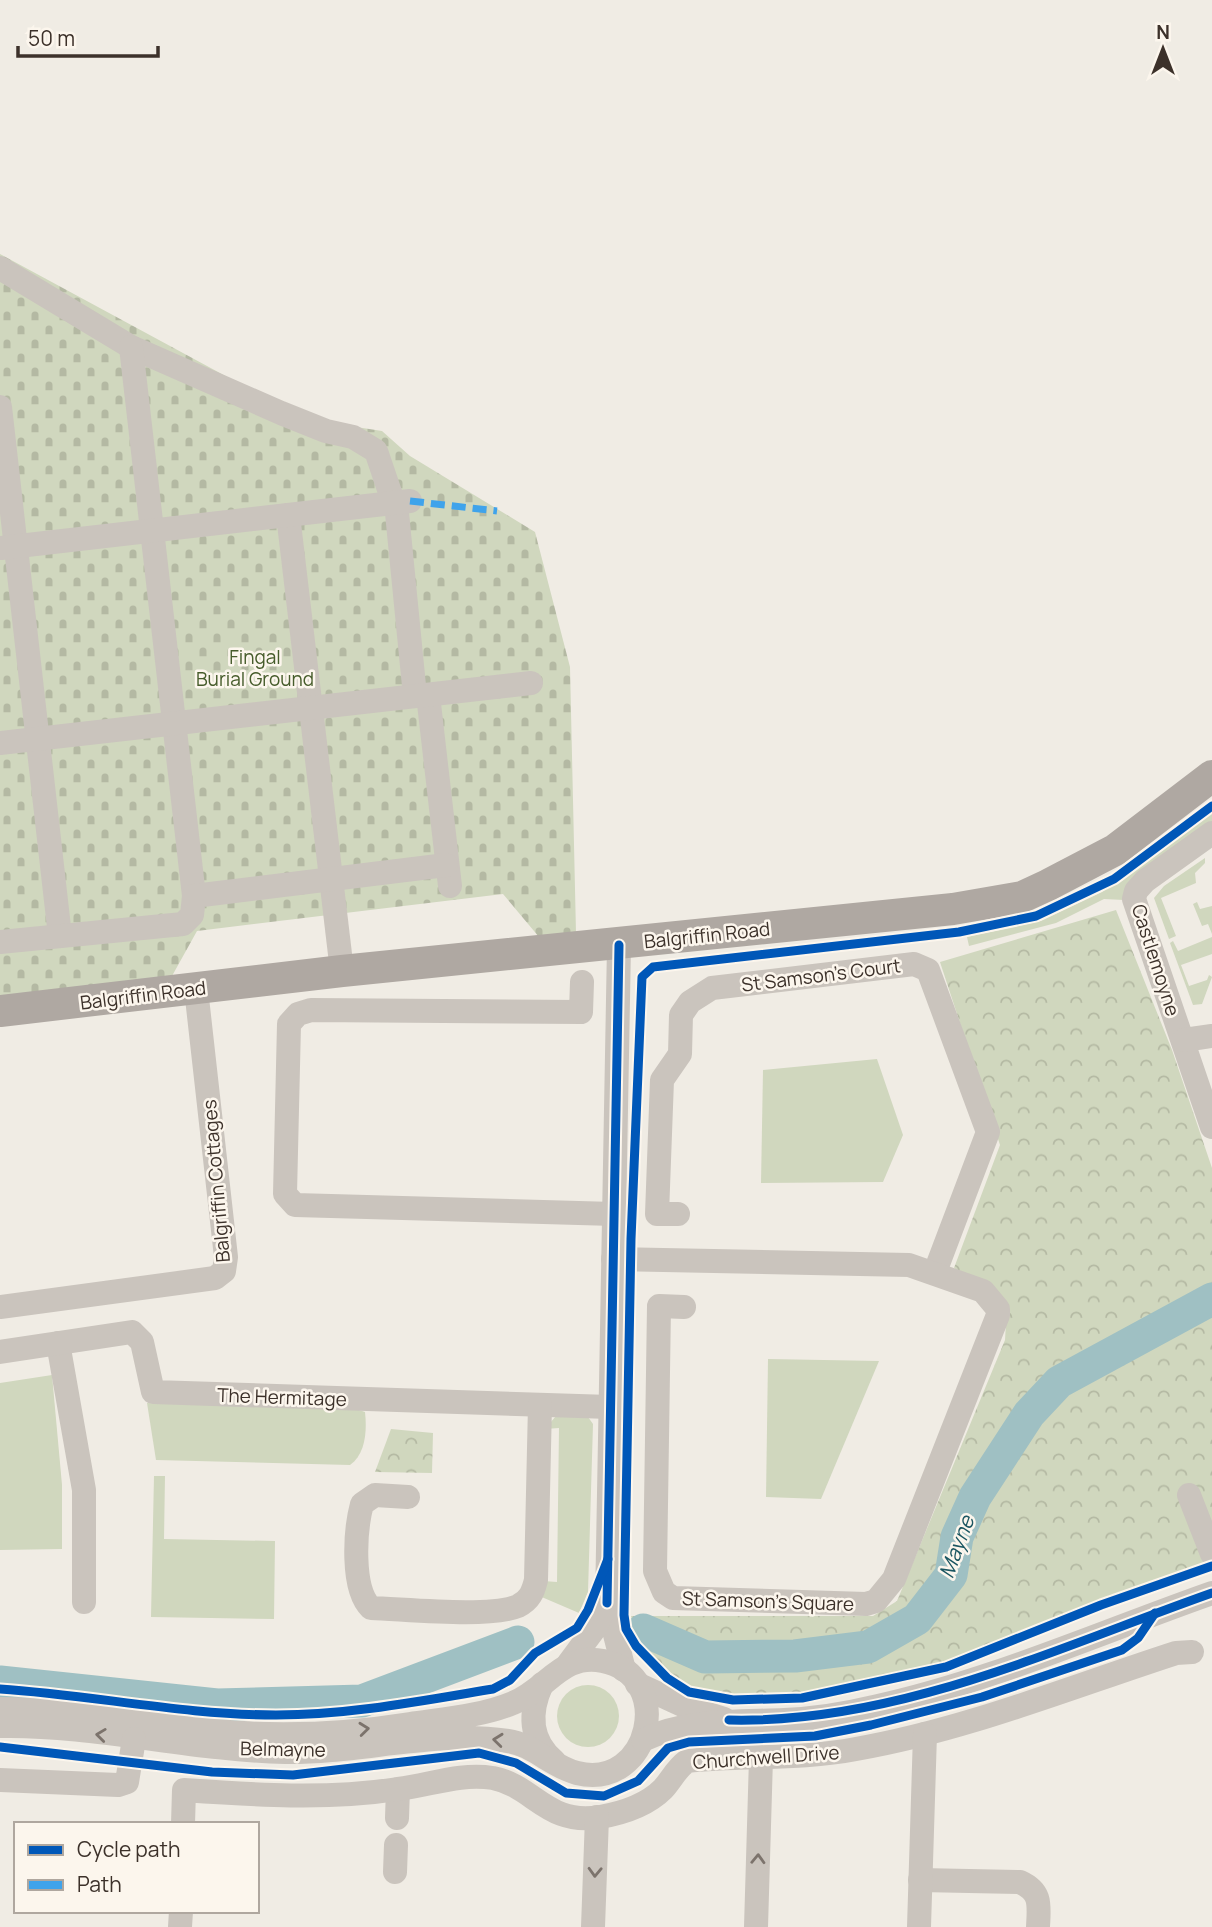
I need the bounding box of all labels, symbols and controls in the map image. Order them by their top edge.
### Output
scale bar [18,14,158,58]
north arrow [1128,14,1198,84]
text: N [1156,19,1170,45]
text: 50 m [28,24,75,52]
park label: Fingal Burial Ground [196,644,314,692]
street label: Castlemoyne [1126,901,1186,1019]
street label: Balgriffin Road [643,915,771,955]
street label: St Samson's Court [740,952,902,998]
street label: Balgriffin Road [79,974,207,1016]
street label: Balgriffin Cottages [196,1098,236,1264]
street label: The Hermitage [217,1382,347,1412]
water label: Mayne [932,1510,981,1582]
street label: St Samson's Square [681,1585,855,1617]
one-way arrow [358,1722,370,1737]
one-way arrow [95,1727,106,1742]
one-way arrow [492,1733,503,1748]
street label: Belmayne [240,1735,326,1763]
street label: Churchwell Drive [692,1739,840,1775]
legend [14,1822,259,1913]
text: Cycle path [77,1835,180,1863]
one-way arrow [751,1853,766,1864]
one-way arrow [587,1867,603,1878]
text: Path [77,1870,122,1898]

